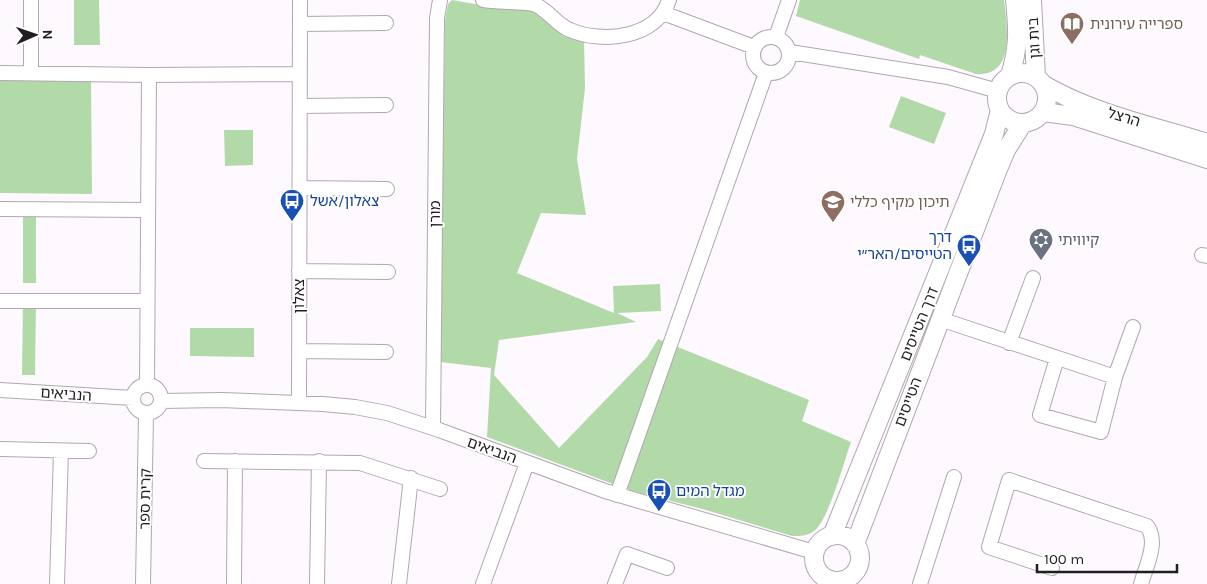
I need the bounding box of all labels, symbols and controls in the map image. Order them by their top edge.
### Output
north arrow [10,10,60,60]
library icon: ספרייה עירונית [1059,11,1085,45]
place label: ספרייה עירונית [1090,15,1183,33]
street label: בית וגן [1024,16,1044,59]
text: N [39,29,56,40]
street label: הרצל [1105,104,1143,130]
bus stop icon: צאלון/אשל [279,188,305,222]
school or university icon: תיכון מקיף כללי [820,189,846,223]
place label: צאלון/אשל [310,192,379,210]
place label: תיכון מקיף כללי [850,193,950,211]
street label: מורן [426,200,444,228]
synagogue icon: קיוויתי [1028,227,1054,261]
place label: דרך הטייסים/האר״י [857,228,952,263]
place label: קיוויתי [1058,231,1099,249]
bus stop icon: דרך הטייסים/האר״י [956,233,982,267]
street label: צאלון [290,279,308,313]
street label: דרך הטייסים [896,284,942,364]
street label: הטייסים [890,375,926,429]
street label: הנביאים [40,383,92,405]
street label: הנביאים [465,433,519,467]
street label: קרית ספר [135,468,155,530]
bus stop icon: מגדל המים [646,478,672,512]
place label: מגדל המים [676,482,745,500]
scale bar [1037,542,1177,574]
text: 100 m [1044,550,1084,568]

